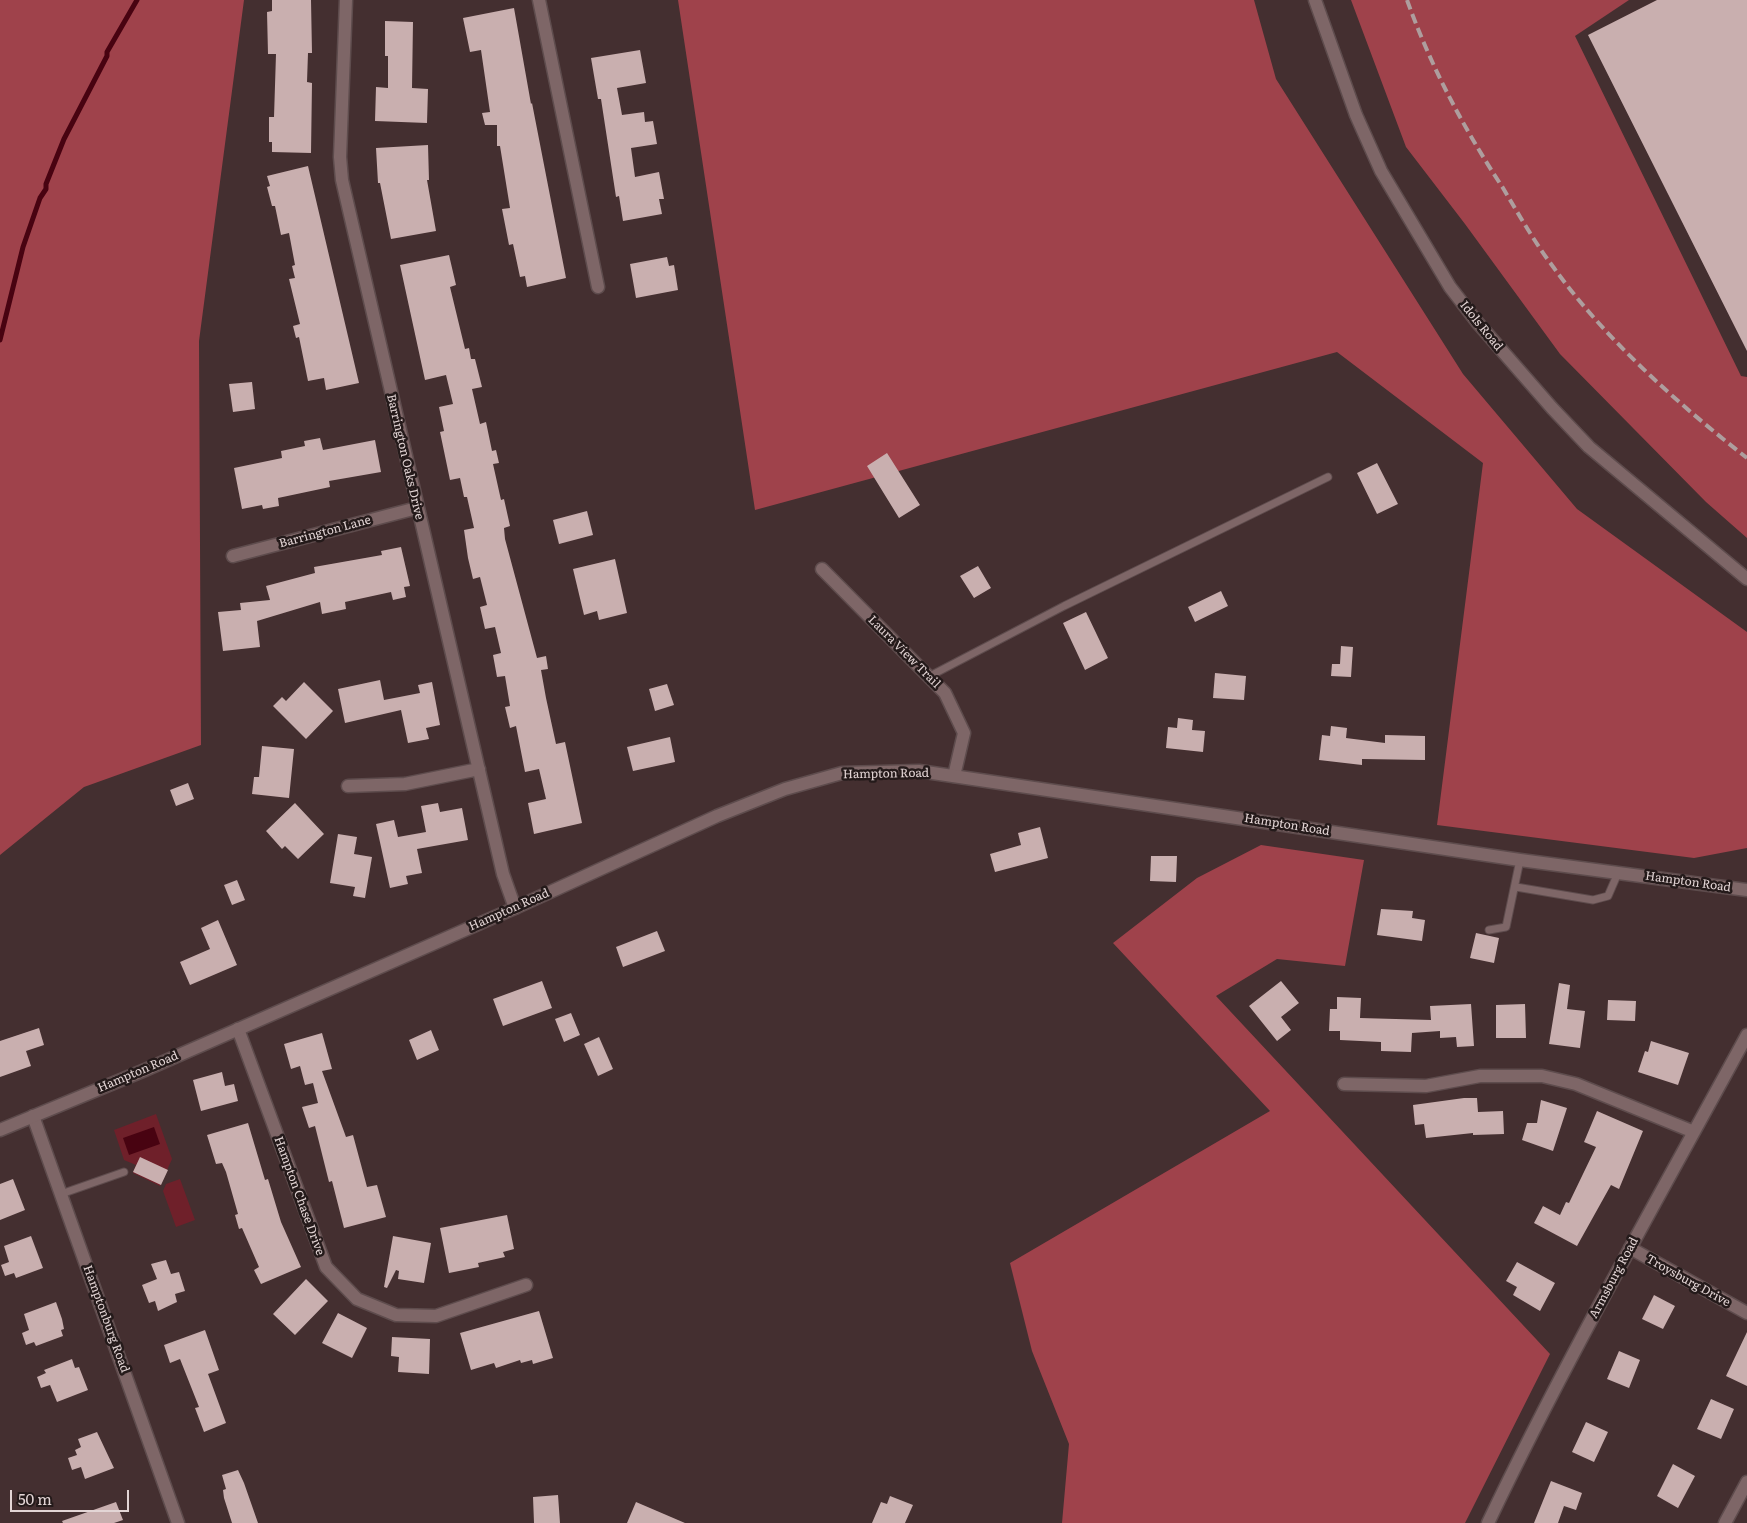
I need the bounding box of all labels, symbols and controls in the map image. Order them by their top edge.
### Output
street label: Idols Road [1457,298,1505,354]
street label: Barrington Oaks Drive [384,393,426,521]
street label: Barrington Lane [278,513,372,551]
street label: Laura View Trail [865,613,943,691]
street label: Hampton Road [843,766,929,782]
street label: Hampton Road [1243,811,1331,839]
street label: Hampton Road [1644,869,1732,895]
street label: Hampton Road [467,886,551,934]
street label: Hampton Road [95,1049,181,1095]
street label: Hampton Chase Drive [271,1135,327,1257]
street label: Armsburg Road [1587,1235,1641,1321]
street label: Troysburg Drive [1643,1252,1733,1310]
street label: Hamptonburg Road [80,1263,132,1375]
scale bar [12,1480,131,1512]
text: 50 m [18,1487,52,1510]

